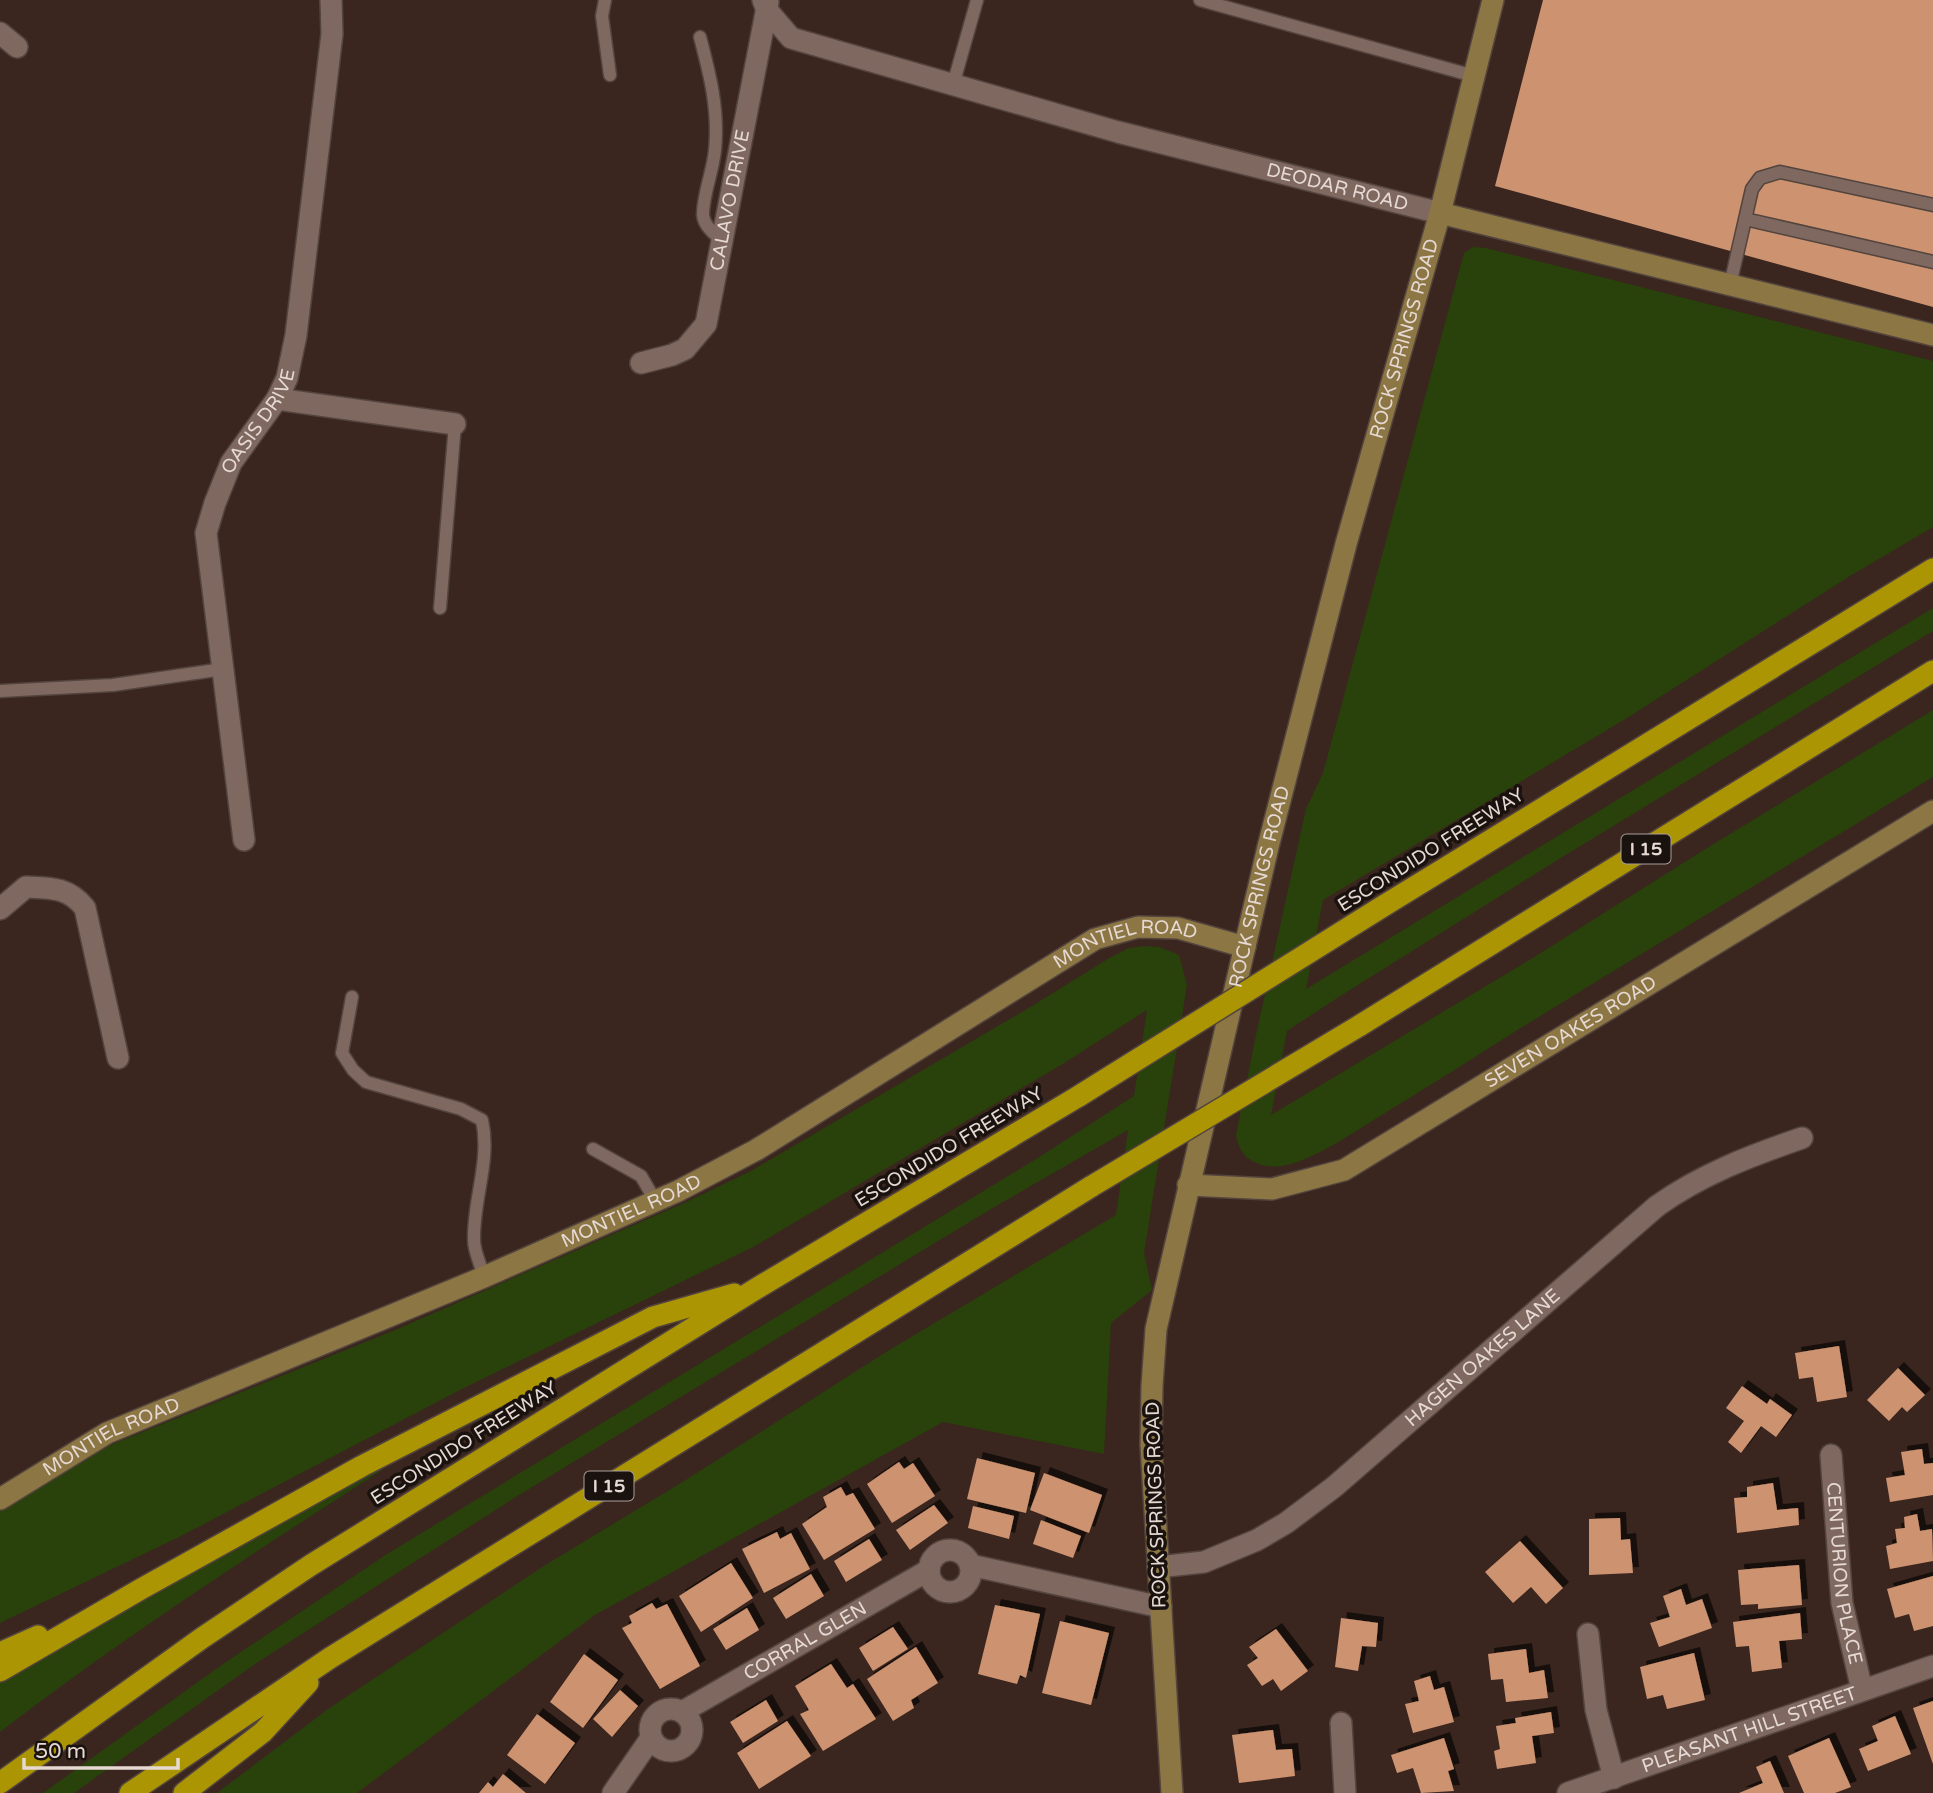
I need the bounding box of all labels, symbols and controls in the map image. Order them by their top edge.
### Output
street label: CALAVO DRIVE [705,128,754,273]
street label: DEODAR ROAD [1264,159,1411,216]
street label: ROCK SPRINGS ROAD [1365,236,1443,441]
street label: OASIS DRIVE [217,367,300,477]
street label: ROCK SPRINGS ROAD [1225,783,1294,990]
street label: ESCONDIDO FREEWAY [1334,784,1528,916]
road number: I 15 [1622,834,1670,864]
street label: MONTIEL ROAD [1049,916,1200,973]
street label: SEVEN OAKES ROAD [1481,971,1661,1093]
street label: ESCONDIDO FREEWAY [851,1082,1047,1212]
street label: MONTIEL ROAD [558,1170,705,1252]
street label: HAGEN OAKES LANE [1400,1285,1564,1431]
street label: ESCONDIDO FREEWAY [367,1377,561,1509]
street label: MONTIEL ROAD [39,1393,183,1481]
street label: ROCK SPRINGS ROAD [1141,1401,1171,1609]
road number: I 15 [584,1471,634,1500]
street label: CENTURION PLACE [1822,1481,1867,1666]
street label: CORRAL GLEN [740,1597,870,1685]
street label: PLEASANT HILL STREET [1639,1682,1860,1777]
scale bar [24,1727,178,1771]
text: 50 m [35,1739,86,1764]

